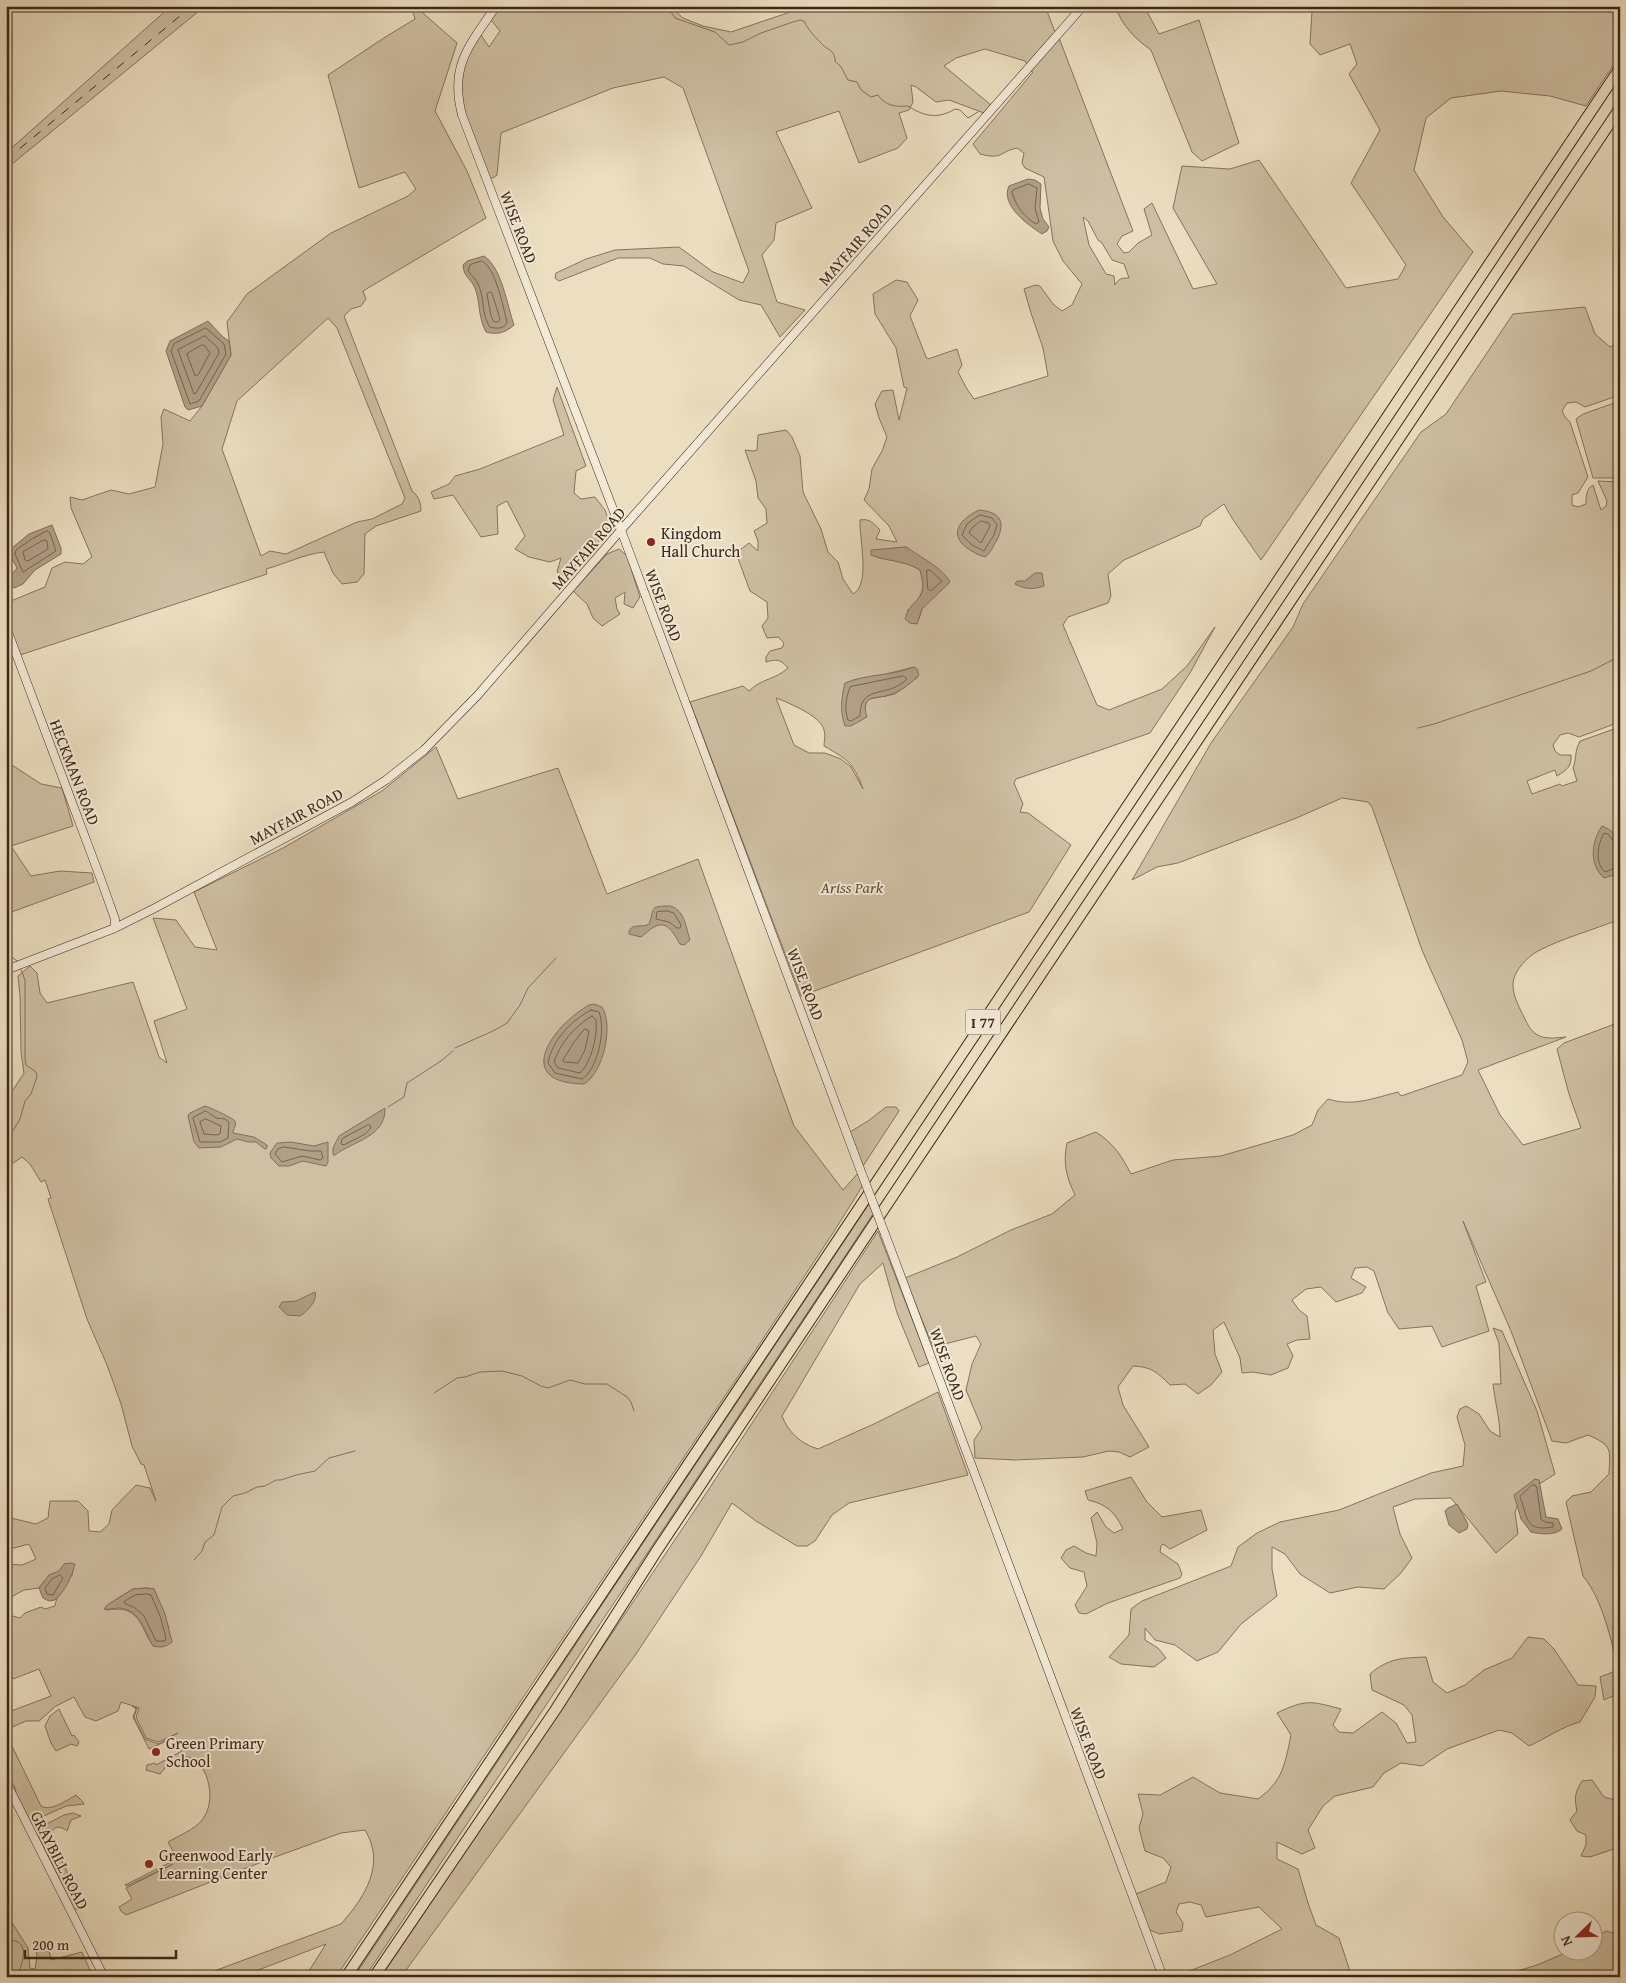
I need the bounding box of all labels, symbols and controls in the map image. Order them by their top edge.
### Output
street label: WISE ROAD [494,187,544,267]
street label: MAYFAIR ROAD [812,197,898,291]
street label: MAYFAIR ROAD [545,501,631,595]
place label: Kingdom Hall Church [661,521,740,563]
marker: Kingdom Hall Church [645,536,657,548]
street label: WISE ROAD [639,565,689,645]
street label: HECKMAN ROAD [44,716,106,829]
street label: MAYFAIR ROAD [245,781,347,851]
park label: Ariss Park [820,875,884,899]
street label: WISE ROAD [781,944,831,1024]
road number: I 77 [966,1010,1000,1034]
street label: WISE ROAD [924,1324,972,1404]
street label: WISE ROAD [1064,1703,1114,1783]
place label: Green Primary School [166,1731,264,1773]
marker: Green Primary School [150,1746,162,1758]
street label: GRAYBILL ROAD [25,1807,95,1914]
place label: Greenwood Early Learning Center [159,1843,273,1885]
marker: Greenwood Early Learning Center [143,1858,155,1870]
north arrow [1554,1910,1604,1960]
scale bar [25,1928,176,1960]
text: N [1555,1932,1577,1949]
text: 200 m [32,1934,70,1955]

